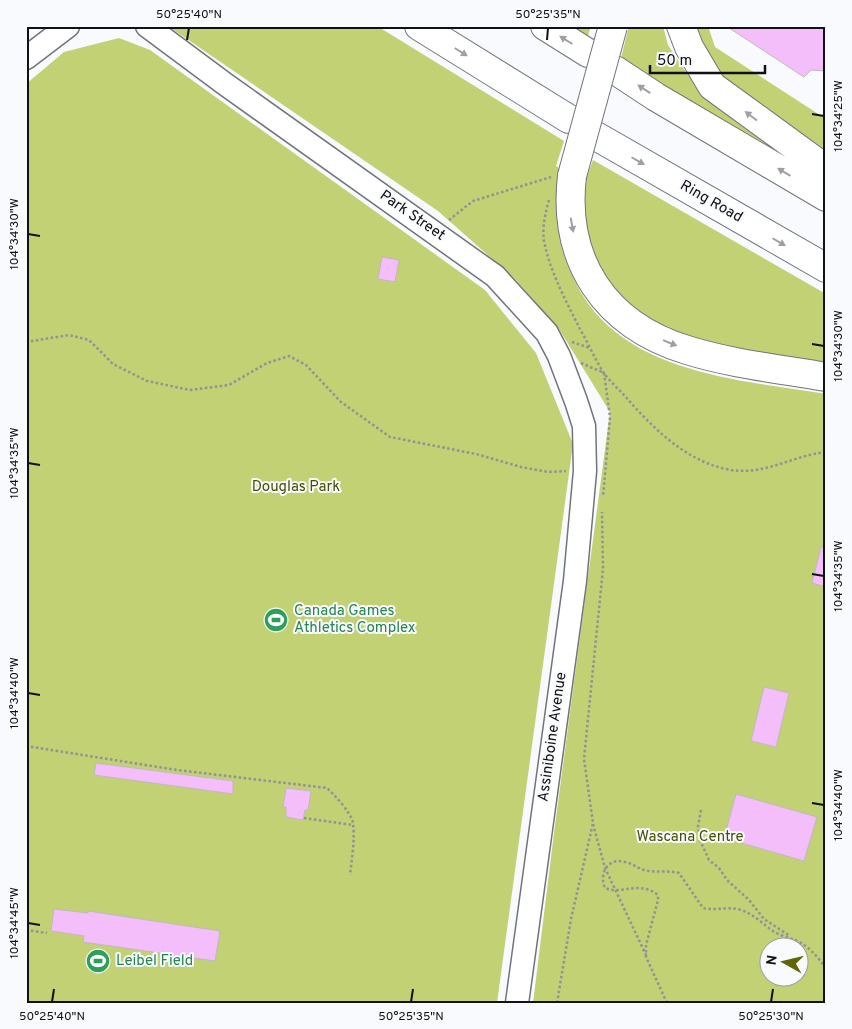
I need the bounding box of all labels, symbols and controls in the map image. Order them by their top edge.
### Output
text: 50°25'40"N [156,7,222,23]
text: 50°25'35"N [515,7,581,23]
one-way arrow [560,35,573,44]
scale bar [650,42,764,74]
one-way arrow [454,47,467,57]
text: 50 m [657,52,692,71]
text: 104°34'25"W [831,80,847,152]
one-way arrow [637,84,651,94]
one-way arrow [745,110,758,121]
one-way arrow [631,157,645,165]
one-way arrow [777,167,790,176]
street label: Ring Road [676,176,746,228]
street label: Park Street [376,186,448,246]
text: 104°34'30"W [7,198,23,270]
one-way arrow [569,217,577,233]
one-way arrow [773,237,786,246]
text: 104°34'30"W [831,310,847,382]
one-way arrow [663,340,677,348]
text: 104°34'35"W [7,427,23,499]
park label: Douglas Park [252,478,340,497]
text: 104°34'35"W [831,540,847,612]
place label: Canada Games Athletics Complex [294,602,416,638]
sports icon: Canada Games Athletics Complex [263,607,289,633]
text: 104°34'40"W [7,657,23,729]
street label: Assiniboine Avenue [534,671,572,803]
text: 104°34'40"W [831,769,847,841]
park label: Wascana Centre [636,828,744,847]
text: 104°34'45"W [7,887,23,959]
north arrow [760,936,810,986]
sports icon: Leibel Field [85,948,111,974]
place label: Leibel Field [116,952,193,971]
text: N [763,954,782,967]
text: 50°25'40"N [19,1009,85,1025]
text: 50°25'35"N [378,1009,444,1025]
text: 50°25'30"N [738,1009,804,1025]

